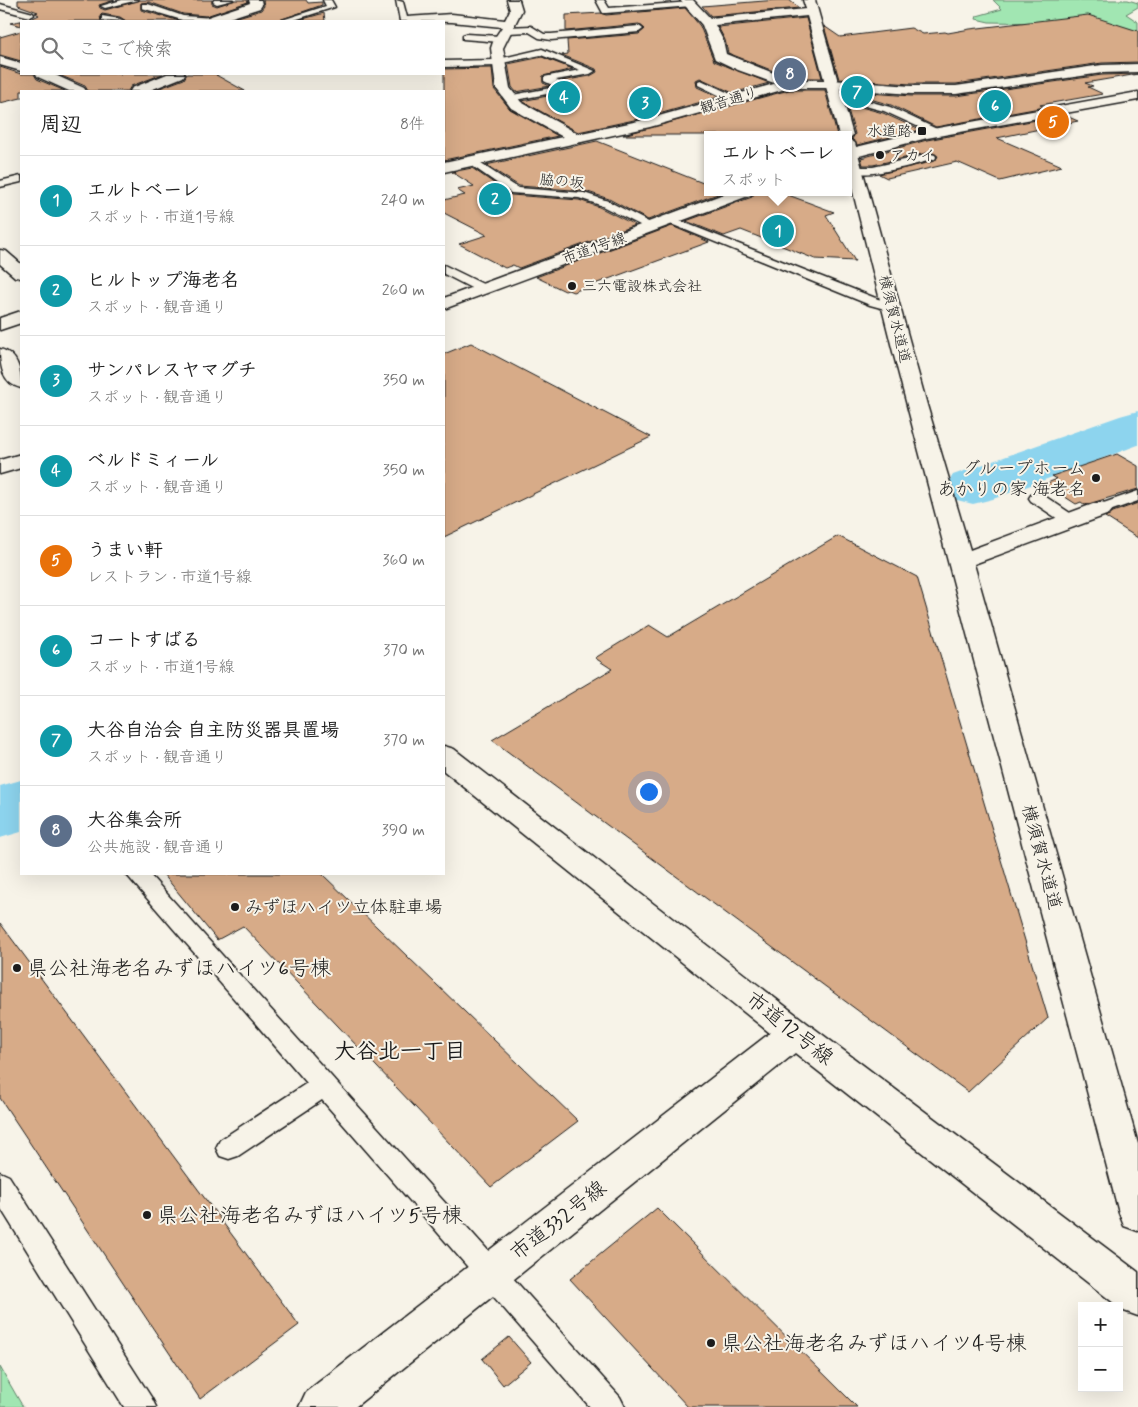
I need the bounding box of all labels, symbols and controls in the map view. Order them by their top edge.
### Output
search box [20,20,445,75]
icon: search [38,34,66,62]
text: ここで検索 [78,37,173,62]
pin: 8 [774,55,806,93]
pin: 7 [841,73,873,111]
pin: 4 [548,78,580,116]
street label: 観音通り [698,83,761,119]
pin: 3 [629,84,661,122]
pin: 6 [979,87,1011,125]
pin: 5 [1037,103,1069,141]
text: 周辺 [40,111,82,139]
text: 8件 [400,114,425,135]
place label: 水道路 [867,122,912,142]
marker: 水道路 [916,125,928,137]
popup [704,131,852,196]
text: エルトベーレ [721,141,835,166]
place label: アカイ [890,146,935,166]
marker: アカイ [874,149,886,161]
street label: 脇の坂 [539,170,585,194]
text: スポット [721,170,785,191]
text: エルトベーレ [87,178,200,203]
pin: 2 [479,180,511,218]
text: 1 [52,190,60,211]
text: 240 m [381,190,425,211]
text: スポット · 市道1号線 [87,207,234,228]
pin: 1 [762,212,794,250]
street label: 市道1号線 [560,228,629,270]
text: ヒルトップ海老名 [87,268,239,293]
street label: 横須賀水道道 [873,273,915,365]
place label: 三六電設株式会社 [582,277,702,297]
text: 2 [52,280,60,301]
text: 260 m [382,280,425,301]
marker: 三六電設株式会社 [566,280,578,292]
text: スポット · 観音通り [87,297,227,318]
text: サンパレスヤマグチ [87,358,257,383]
text: 3 [52,370,60,391]
text: 350 m [383,370,425,391]
text: スポット · 観音通り [87,387,227,408]
text: ベルドミィール [87,448,219,473]
place label: グループホーム あかりの家 海老名 [937,457,1086,502]
text: 4 [51,460,61,481]
text: 350 m [383,460,425,481]
marker: グループホーム あかりの家 海老名 [1090,472,1102,484]
text: スポット · 観音通り [87,477,227,498]
text: うまい軒 [87,538,163,563]
text: 5 [51,550,61,571]
text: 360 m [382,550,425,571]
text: レストラン · 市道1号線 [87,567,252,588]
text: コートすばる [87,628,201,653]
text: 6 [52,640,60,661]
text: 370 m [383,640,425,661]
text: スポット · 市道1号線 [87,657,234,678]
text: 大谷自治会 自主防災器具置場 [87,718,339,743]
text: 7 [51,730,61,751]
text: 370 m [383,730,425,751]
text: スポット · 観音通り [87,747,227,768]
your location [636,779,662,805]
street label: 横須賀水道道 [1015,802,1067,913]
text: 大谷集会所 [87,808,182,833]
text: 8 [51,820,61,841]
text: 390 m [382,820,425,841]
text: 公共施設 · 観音通り [87,837,227,858]
place label: みずほハイツ立体駐車場 [245,896,442,920]
marker: みずほハイツ立体駐車場 [229,901,241,913]
place label: 県公社海老名みずほハイツ6号棟 [27,955,331,983]
marker: 県公社海老名みずほハイツ6号棟 [11,962,23,974]
street label: 市道12号線 [740,986,839,1072]
district label: 大谷北一丁目 [334,1038,466,1066]
street label: 市道332号線 [505,1174,613,1267]
place label: 県公社海老名みずほハイツ5号棟 [157,1202,463,1230]
marker: 県公社海老名みずほハイツ5号棟 [141,1209,153,1221]
map controls [1078,1302,1123,1392]
button: + [1078,1302,1123,1347]
place label: 県公社海老名みずほハイツ4号棟 [721,1330,1026,1358]
marker: 県公社海老名みずほハイツ4号棟 [705,1337,717,1349]
button: − [1078,1347,1123,1392]

